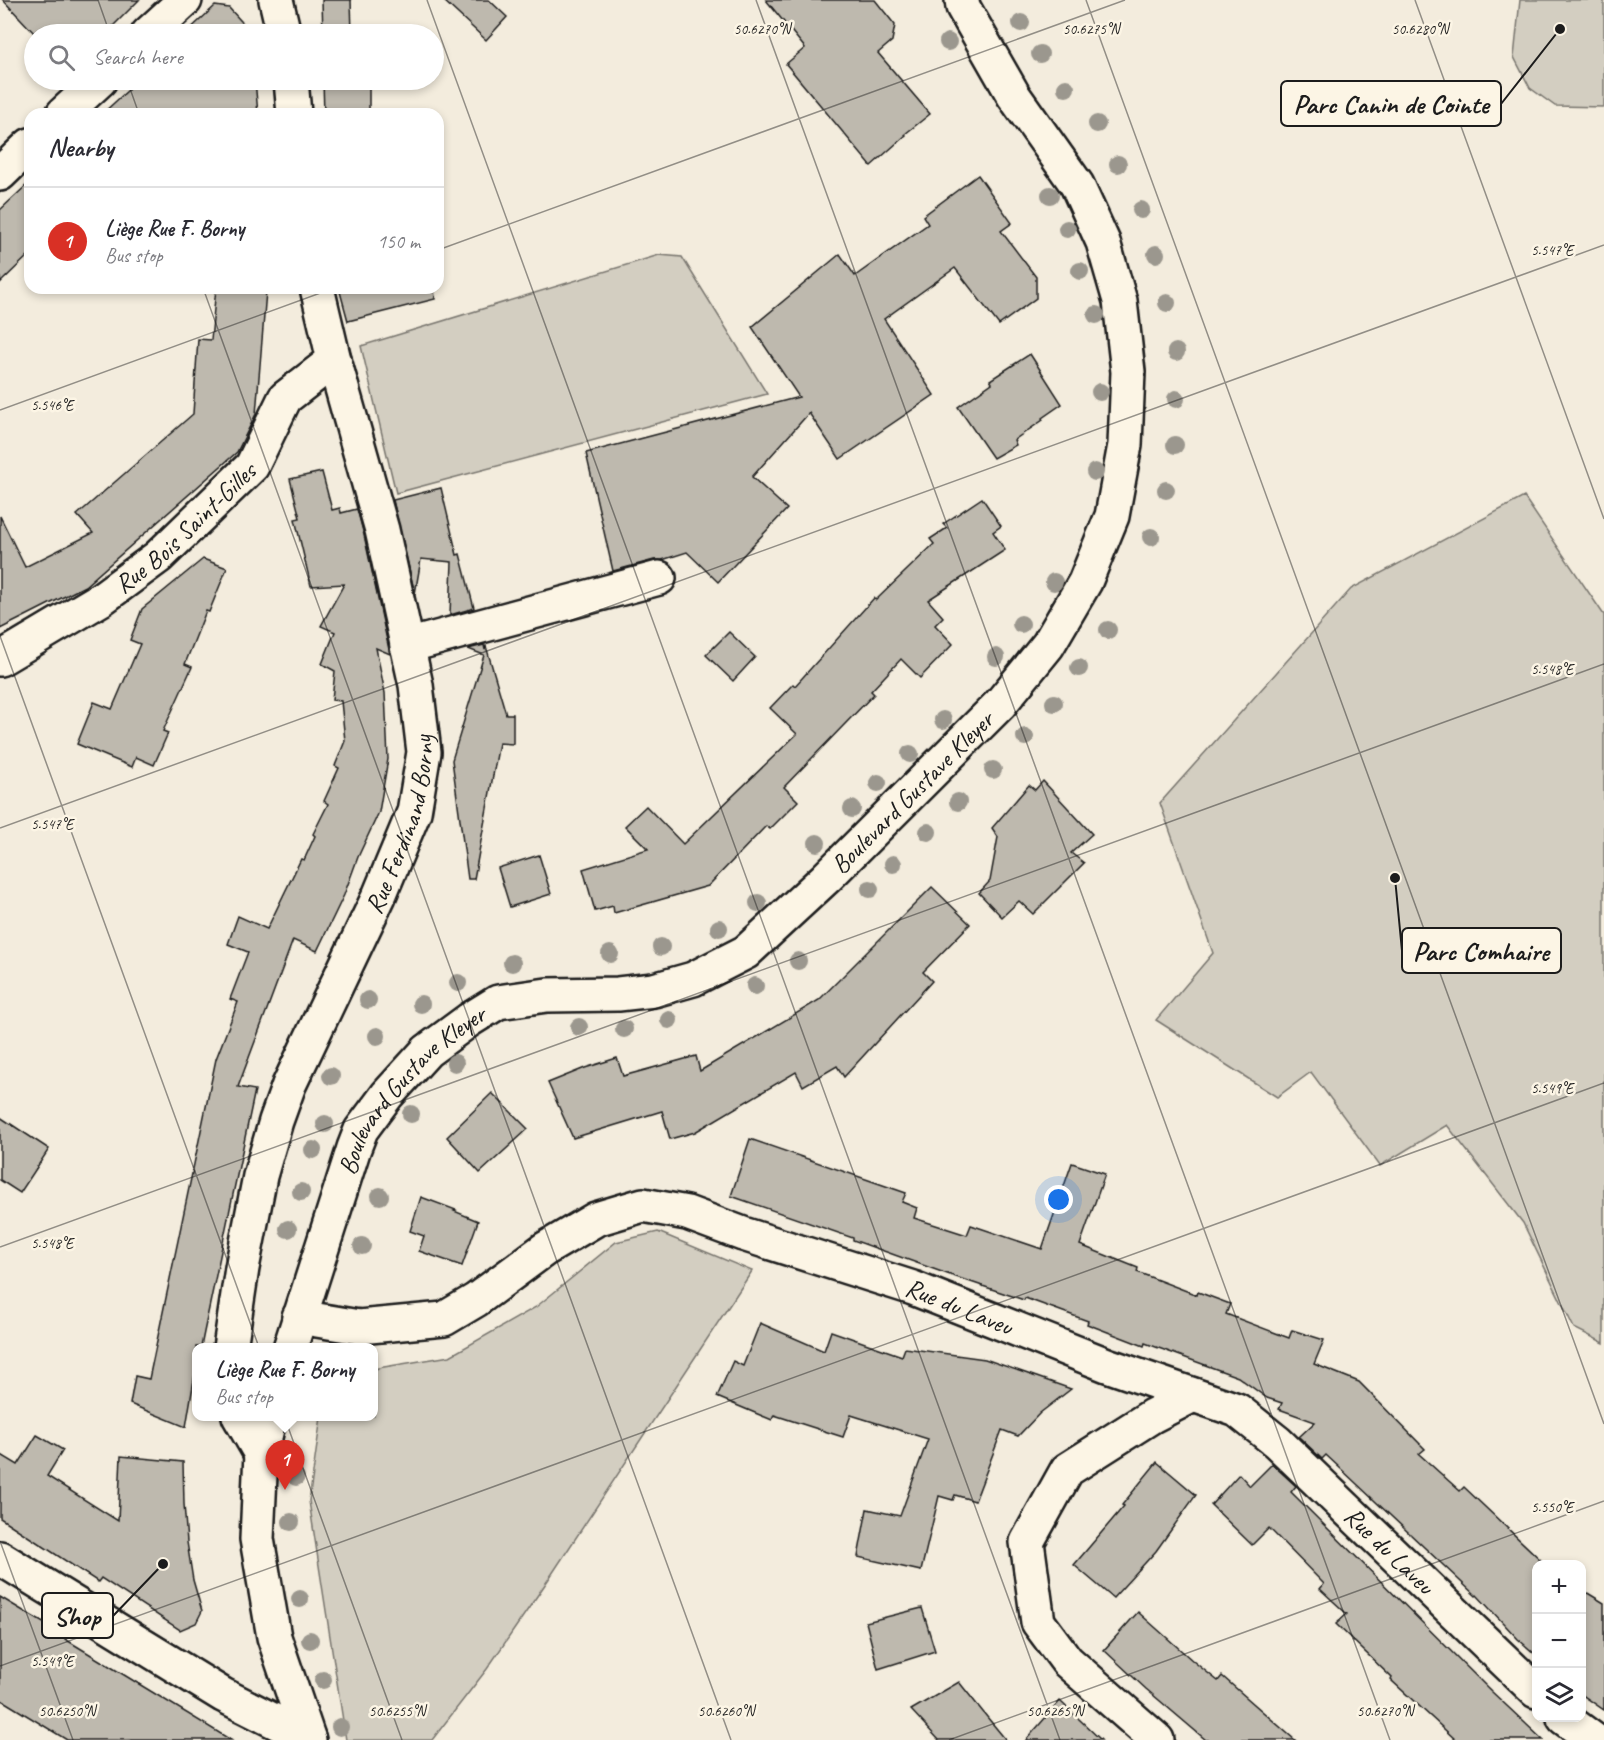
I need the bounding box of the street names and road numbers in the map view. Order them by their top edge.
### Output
street label: Rue Bois Saint-Gilles [108,453,264,600]
street label: Boulevard Gustave Kleyer [823,702,1002,881]
street label: Rue Ferdinand Borny [357,732,441,919]
street label: Boulevard Gustave Kleyer [330,996,494,1178]
street label: Rue du Laveu [902,1270,1019,1343]
street label: Rue du Laveu [1337,1499,1443,1602]

